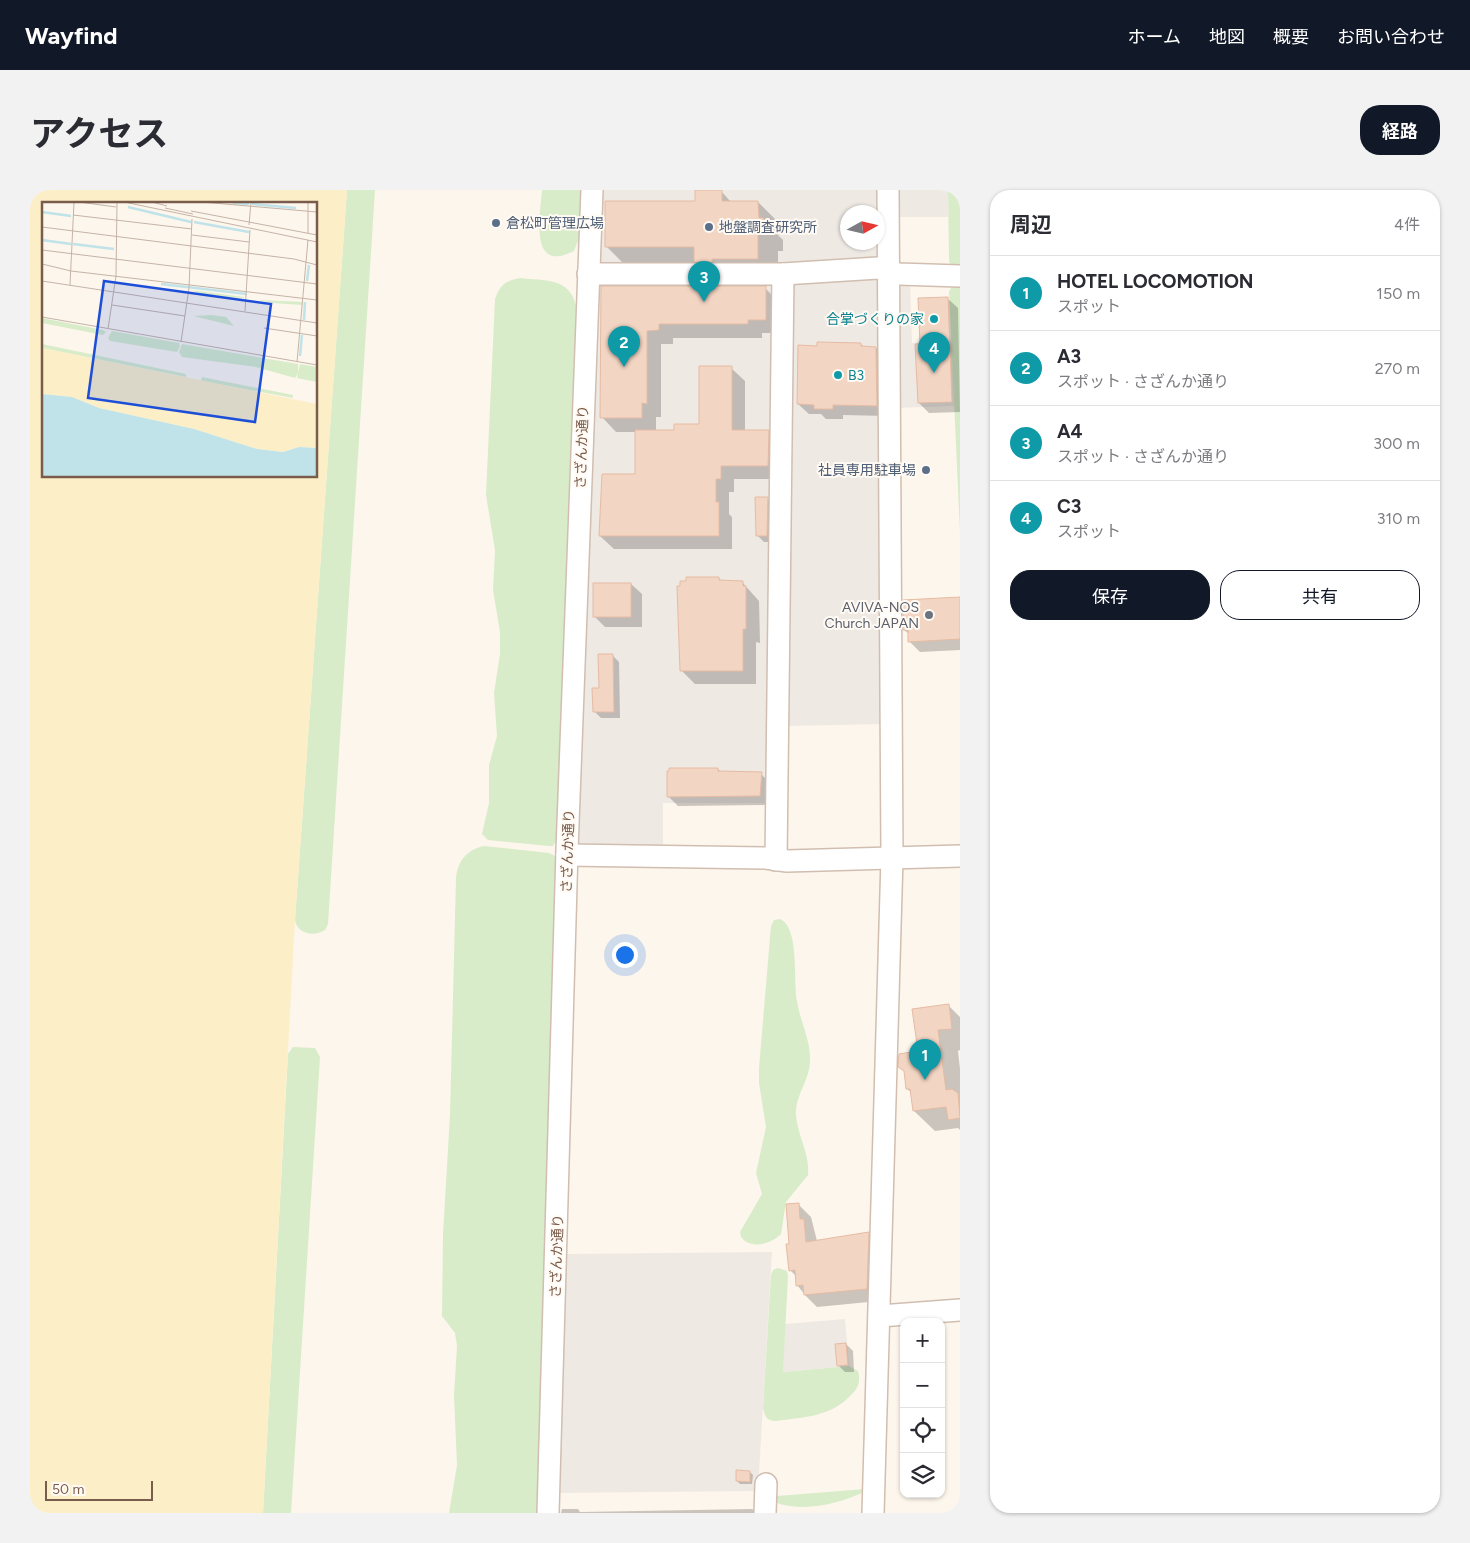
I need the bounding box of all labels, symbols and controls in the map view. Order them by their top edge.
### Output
text: Wayfind [25,21,118,50]
text: ホーム [1128,26,1181,48]
text: 地図 [1209,26,1245,48]
text: 概要 [1273,26,1309,48]
text: お問い合わせ [1337,26,1445,48]
button: 経路 [1360,105,1440,155]
text: アクセス [30,113,168,155]
inset map [42,202,318,478]
north arrow [840,205,885,250]
text: 周辺 [1010,212,1052,237]
place label: 倉松町管理広場 [506,215,604,232]
text: 4件 [1394,215,1420,234]
marker: 倉松町管理広場 [490,217,502,229]
place label: 地盤調査研究所 [719,219,817,236]
marker: 地盤調査研究所 [703,221,715,233]
pin: 3 [688,261,720,302]
text: HOTEL LOCOMOTION [1057,270,1254,293]
text: 1 [1023,284,1029,303]
text: 150 m [1376,284,1420,303]
text: スポット [1057,297,1121,316]
place label: 合掌づくりの家 [826,311,924,328]
marker: 合掌づくりの家 [928,313,940,325]
pin: 2 [608,326,640,367]
pin: 4 [918,332,950,373]
text: A3 [1057,345,1081,368]
text: 2 [1021,359,1031,378]
text: 270 m [1375,359,1420,378]
place label: B3 [848,367,864,384]
marker: B3 [832,369,844,381]
text: スポット · さざんか通り [1057,372,1229,391]
street label: さざんか通り [572,405,592,489]
text: A4 [1057,420,1083,443]
text: 3 [1022,434,1030,453]
text: 300 m [1373,434,1420,453]
text: スポット · さざんか通り [1057,447,1229,466]
place label: 社員専用駐車場 [818,462,916,479]
marker: 社員専用駐車場 [920,464,932,476]
text: C3 [1057,495,1081,518]
text: 4 [1021,509,1031,528]
text: 310 m [1377,509,1420,528]
text: スポット [1057,522,1121,541]
button: 保存 [1010,570,1210,620]
button: 共有 [1220,570,1420,620]
place label: AVIVA-NOS Church JAPAN [825,599,919,632]
marker: AVIVA-NOS Church JAPAN [923,609,935,621]
street label: さざんか通り [558,809,578,893]
your location [612,942,638,968]
pin: 1 [909,1039,941,1080]
street label: さざんか通り [547,1214,567,1298]
map controls [900,1318,945,1498]
button: + [900,1318,945,1363]
button: − [900,1363,945,1408]
button: locate [900,1408,945,1453]
button: layers [900,1453,945,1498]
scale bar [45,1478,152,1501]
text: 50 m [52,1481,84,1498]

